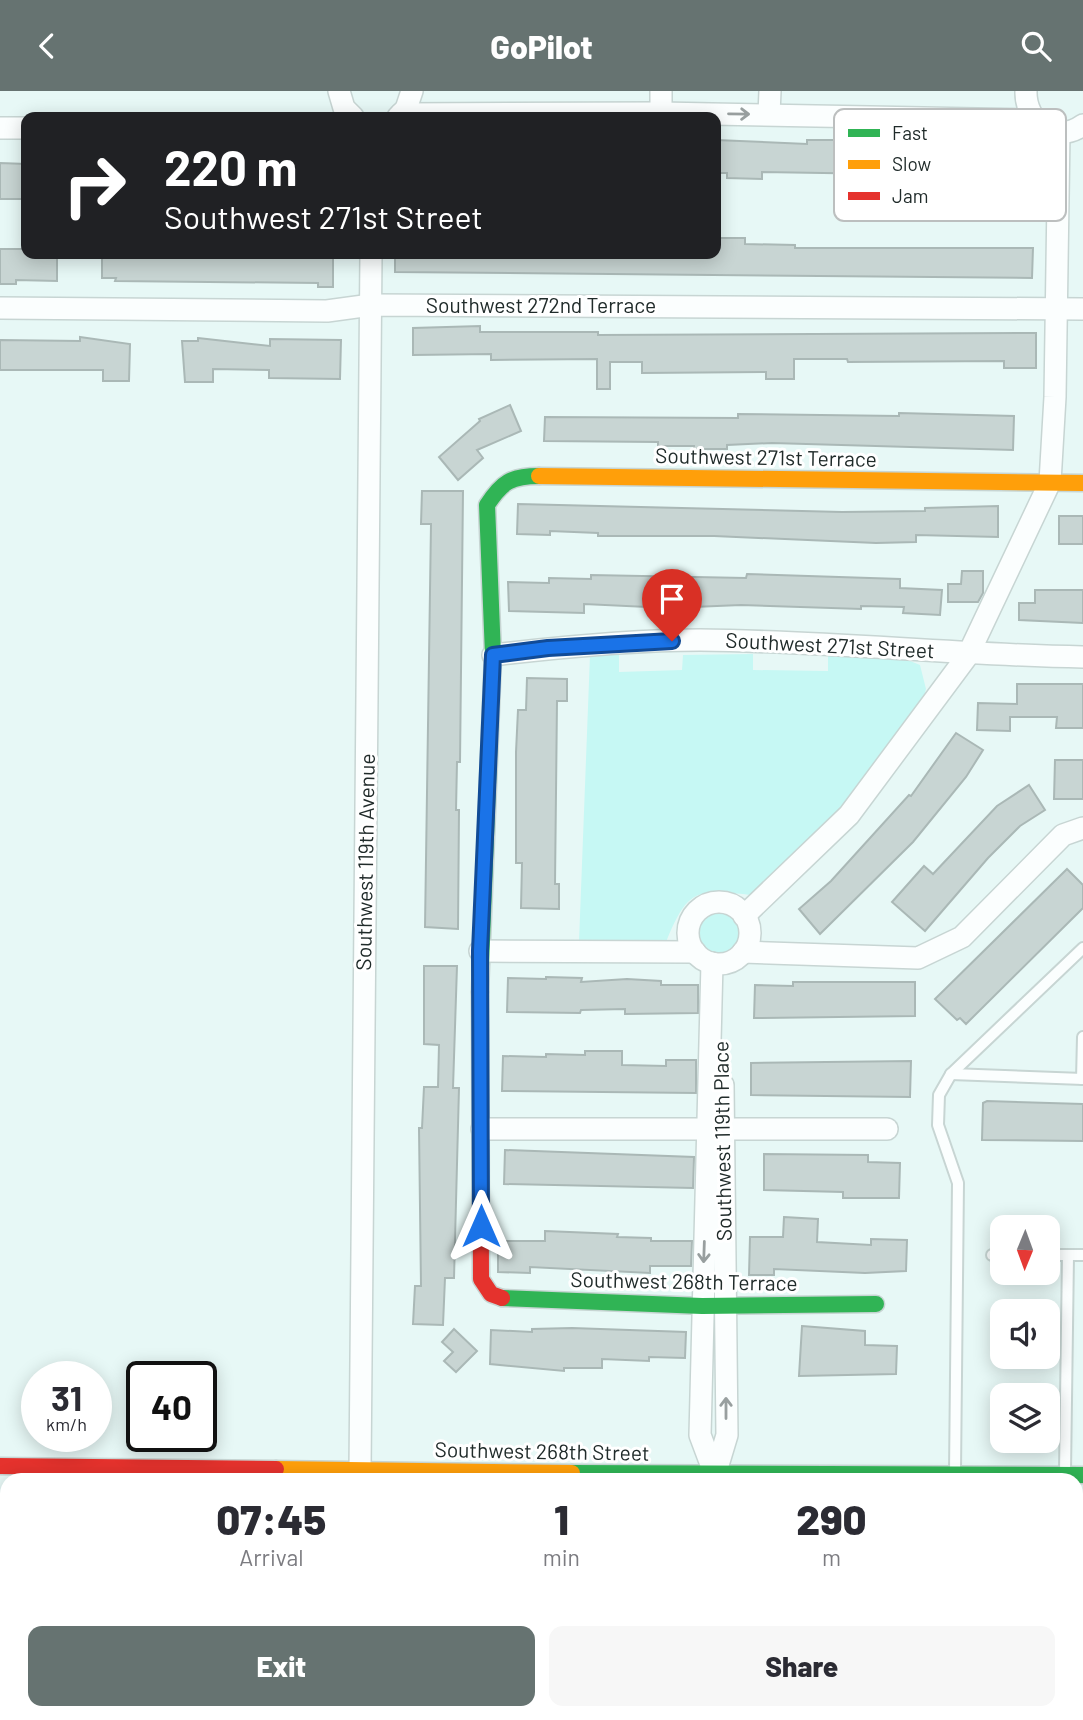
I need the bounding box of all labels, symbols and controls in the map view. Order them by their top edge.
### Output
icon: back [28,27,66,65]
text: GoPilot [490,27,593,65]
icon: search [1017,27,1055,65]
one-way arrow [727,107,750,121]
legend [834,109,1066,221]
text: Fast [892,121,928,144]
text: 220 m [164,137,298,196]
icon: right [49,140,140,231]
text: Slow [892,152,931,175]
text: Jam [892,184,928,207]
text: Southwest 271st Street [164,197,483,235]
street label: Southwest 272nd Terrace [426,292,656,317]
street label: Southwest 271st Terrace [655,442,877,471]
pin [642,569,702,641]
icon: arrive [653,580,691,618]
street label: Southwest 271st Street [725,627,935,662]
street label: Southwest 119th Avenue [350,753,379,971]
street label: Southwest 119th Place [707,1041,736,1241]
position arrow [444,1189,518,1263]
north arrow [990,1215,1060,1285]
map controls [990,1215,1060,1453]
one-way arrow [697,1240,710,1263]
street label: Southwest 268th Terrace [570,1266,798,1295]
button: sound [990,1299,1060,1369]
speed limit sign: 40 [126,1361,217,1452]
text: 31 [51,1376,82,1418]
button: layers [990,1383,1060,1453]
one-way arrow [719,1397,733,1420]
text: km/h [46,1413,87,1435]
street label: Southwest 268th Street [434,1436,650,1465]
text: 07:45 [216,1493,326,1543]
text: 1 [554,1493,569,1543]
text: 290 [796,1493,867,1543]
text: Arrival [239,1543,303,1571]
text: min [543,1543,580,1571]
text: m [822,1543,841,1571]
button: Exit [28,1626,535,1706]
button: Share [549,1626,1055,1706]

